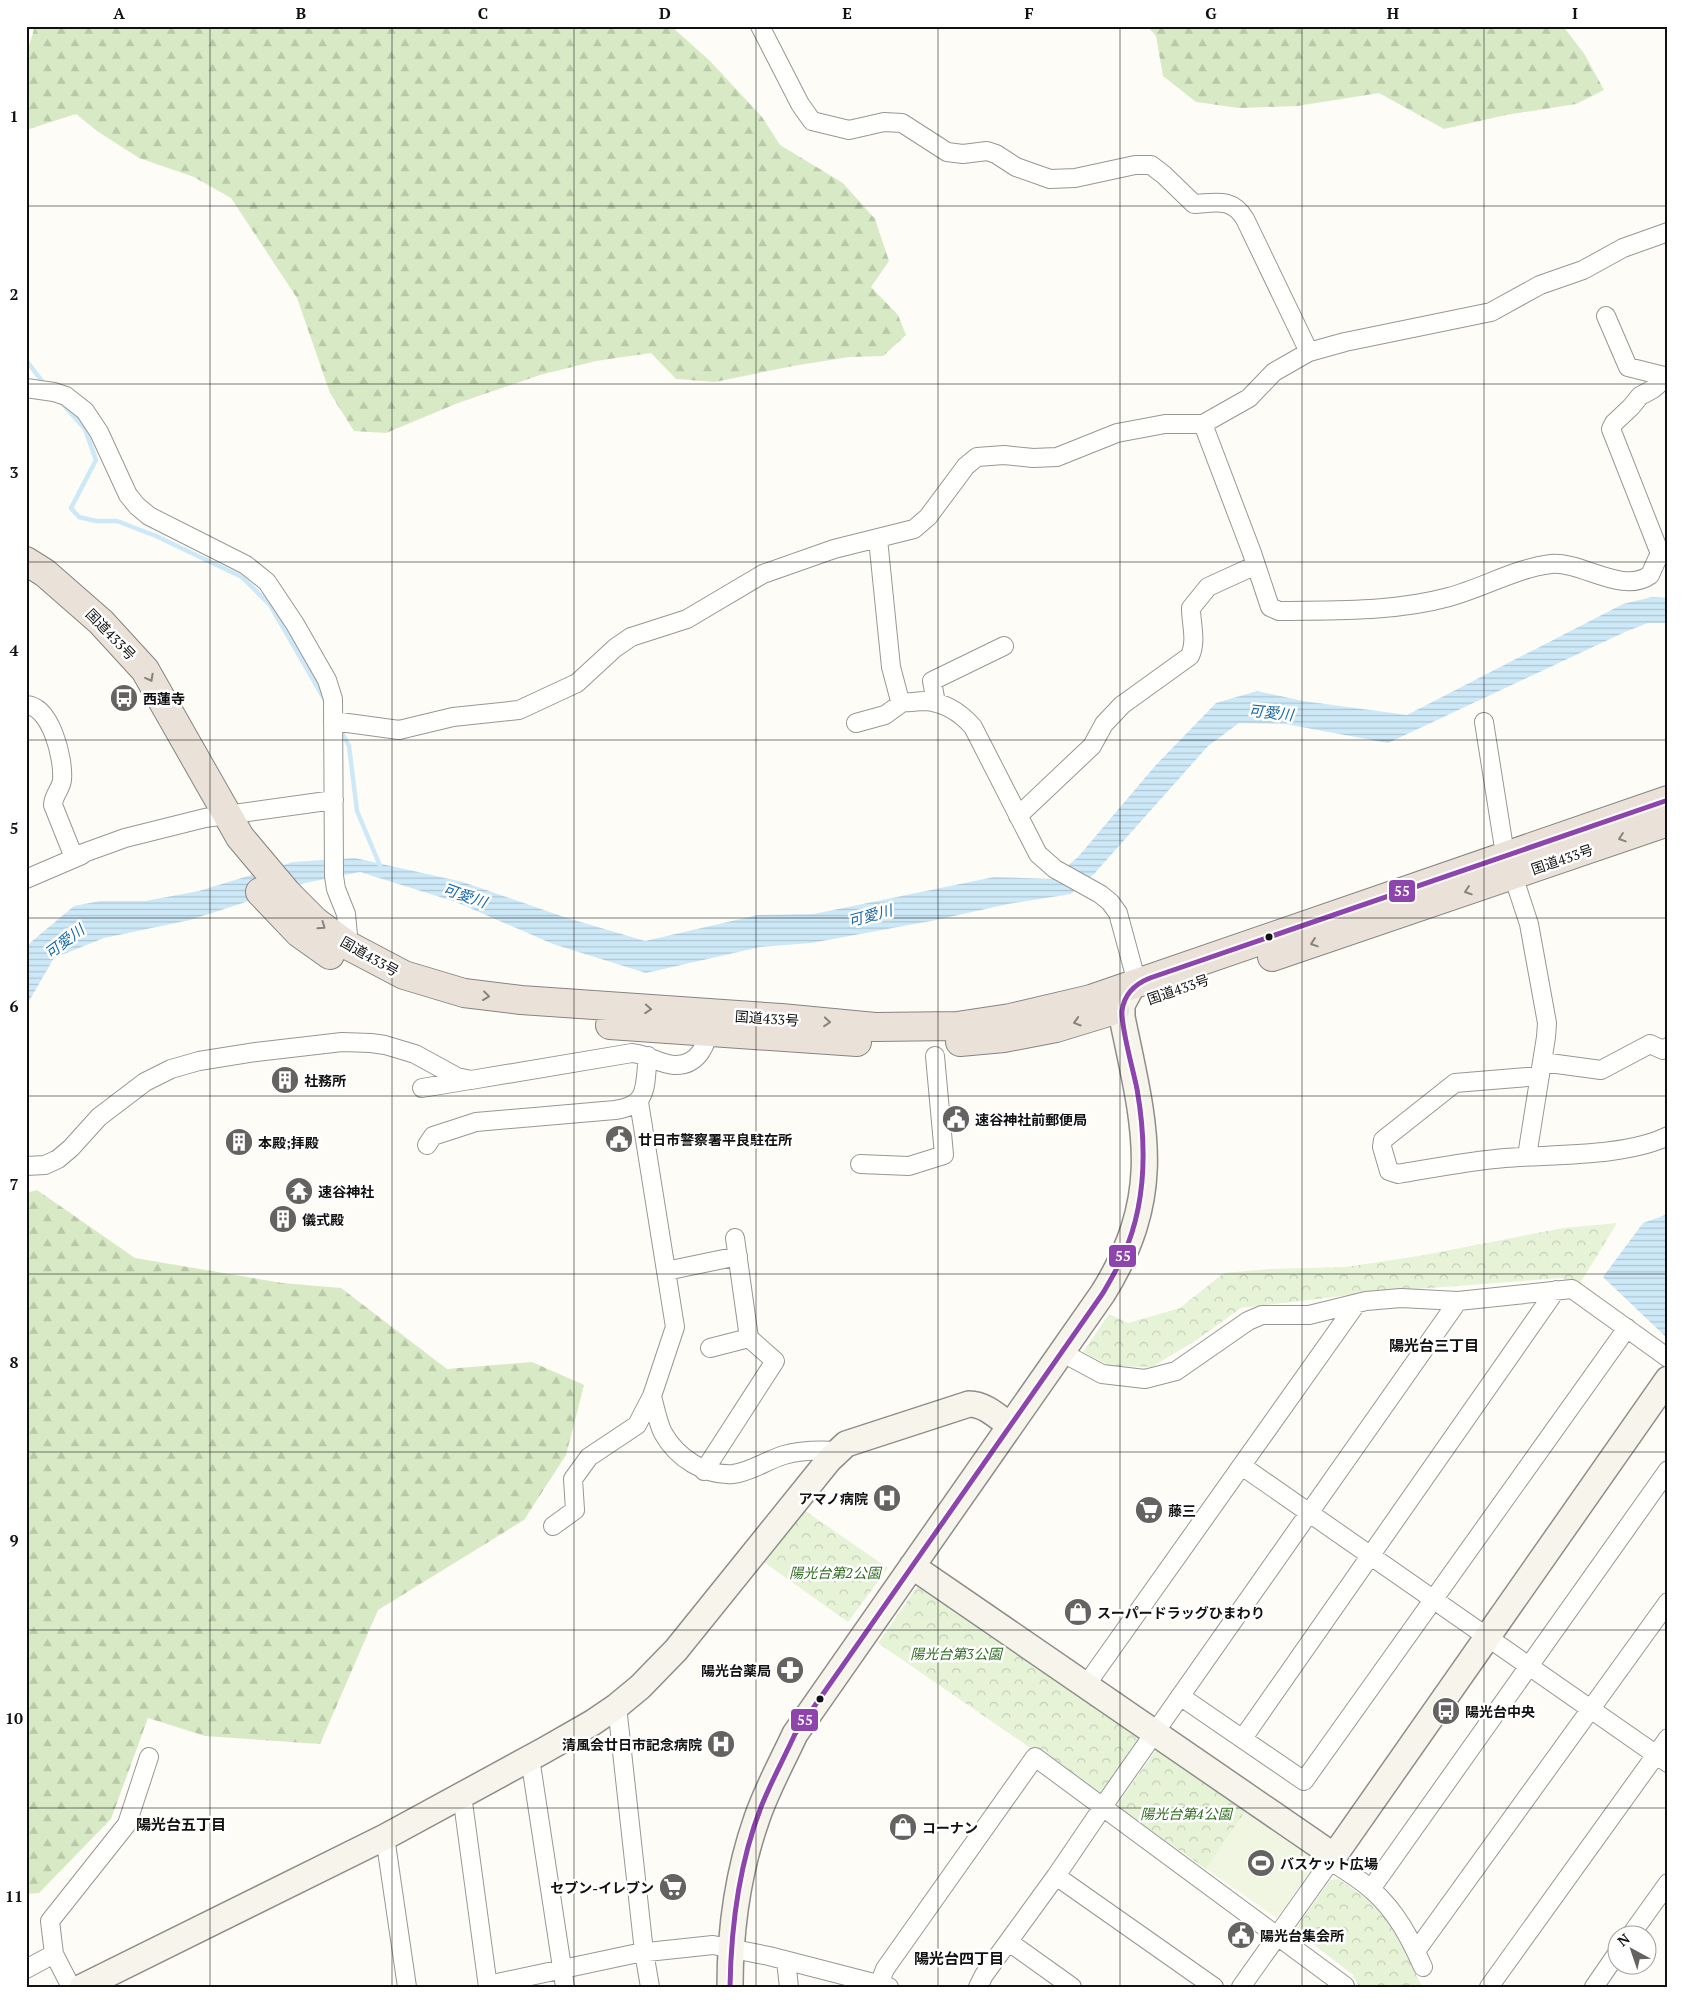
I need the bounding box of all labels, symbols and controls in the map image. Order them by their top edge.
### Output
text: A [113,2,125,24]
text: B [296,2,306,24]
text: C [478,2,488,24]
text: D [659,2,671,24]
text: E [842,2,852,24]
text: F [1024,2,1034,24]
text: G [1205,2,1217,24]
text: H [1387,2,1399,24]
text: I [1572,2,1578,24]
text: 1 [9,105,19,127]
text: 2 [9,283,19,305]
text: 3 [9,461,19,483]
street label: 国道433号 [82,604,140,664]
text: 4 [9,639,19,661]
one-way arrow [143,673,153,682]
bus stop icon: 西蓮寺 [109,683,139,713]
place label: 西蓮寺 [143,689,185,708]
water label: 可愛川 [1248,700,1296,725]
text: 5 [9,817,19,839]
one-way arrow [1618,833,1627,843]
street label: 国道433号 [1528,840,1596,878]
water label: 可愛川 [440,878,491,912]
line badge: 55 [1388,879,1416,903]
text: 55 [1394,881,1410,900]
one-way arrow [1464,885,1473,895]
water label: 可愛川 [846,899,896,930]
water label: 可愛川 [40,918,90,963]
one-way arrow [316,921,325,929]
street label: 国道433号 [337,932,403,980]
unlabelled marker [1264,932,1274,942]
one-way arrow [1310,937,1319,947]
street label: 国道433号 [1144,970,1212,1008]
one-way arrow [482,990,490,1000]
text: 6 [9,995,19,1017]
one-way arrow [644,1004,652,1015]
street label: 国道433号 [734,1006,800,1030]
one-way arrow [824,1016,832,1027]
one-way arrow [1073,1016,1082,1026]
building icon: 社務所 [270,1065,300,1095]
place label: 社務所 [304,1071,346,1090]
public building icon: 速谷神社前郵便局 [941,1104,971,1134]
place label: 速谷神社前郵便局 [975,1110,1087,1129]
public building icon: 廿日市警察署平良駐在所 [604,1124,634,1154]
building icon: 本殿;拝殿 [224,1127,254,1157]
place label: 廿日市警察署平良駐在所 [638,1130,792,1149]
place label: 本殿;拝殿 [258,1133,319,1152]
text: 7 [9,1173,19,1195]
temple icon: 速谷神社 [284,1176,314,1206]
place label: 速谷神社 [318,1182,374,1201]
building icon: 儀式殿 [268,1204,298,1234]
place label: 儀式殿 [302,1210,344,1229]
line badge: 55 [1108,1244,1137,1268]
text: 55 [1115,1246,1131,1265]
district label: 陽光台三丁目 [1389,1335,1479,1355]
text: 8 [9,1351,19,1373]
hospital icon: アマノ病院 [872,1483,902,1513]
place label: アマノ病院 [798,1489,868,1508]
supermarket icon: 藤三 [1134,1495,1164,1525]
place label: 藤三 [1168,1501,1196,1520]
text: 9 [9,1529,19,1551]
park label: 陽光台第2公園 [789,1563,883,1582]
shop icon: スーパードラッグひまわり [1063,1597,1093,1627]
place label: スーパードラッグひまわり [1097,1603,1265,1622]
park label: 陽光台第3公園 [910,1644,1004,1663]
pharmacy icon: 陽光台薬局 [775,1655,805,1685]
place label: 陽光台薬局 [701,1661,771,1680]
unlabelled marker [815,1694,825,1704]
bus stop icon: 陽光台中央 [1431,1696,1461,1726]
place label: 陽光台中央 [1465,1702,1535,1721]
text: 10 [5,1707,23,1729]
line badge: 55 [790,1708,819,1732]
text: 55 [797,1710,813,1729]
hospital icon: 清風会廿日市記念病院 [706,1729,736,1759]
place label: 清風会廿日市記念病院 [562,1735,702,1754]
park label: 陽光台第4公園 [1140,1804,1234,1823]
shop icon: コーナン [888,1812,918,1842]
district label: 陽光台五丁目 [136,1814,226,1834]
place label: コーナン [922,1818,978,1837]
sports icon: バスケット広場 [1246,1848,1276,1878]
place label: バスケット広場 [1280,1854,1378,1873]
supermarket icon: セブン-イレブン [658,1872,688,1902]
place label: セブン-イレブン [550,1878,654,1897]
text: 11 [5,1885,23,1907]
public building icon: 陽光台集会所 [1226,1920,1256,1950]
place label: 陽光台集会所 [1260,1926,1344,1945]
north arrow [1606,1926,1656,1976]
text: N [1613,1929,1634,1950]
district label: 陽光台四丁目 [914,1948,1004,1968]

